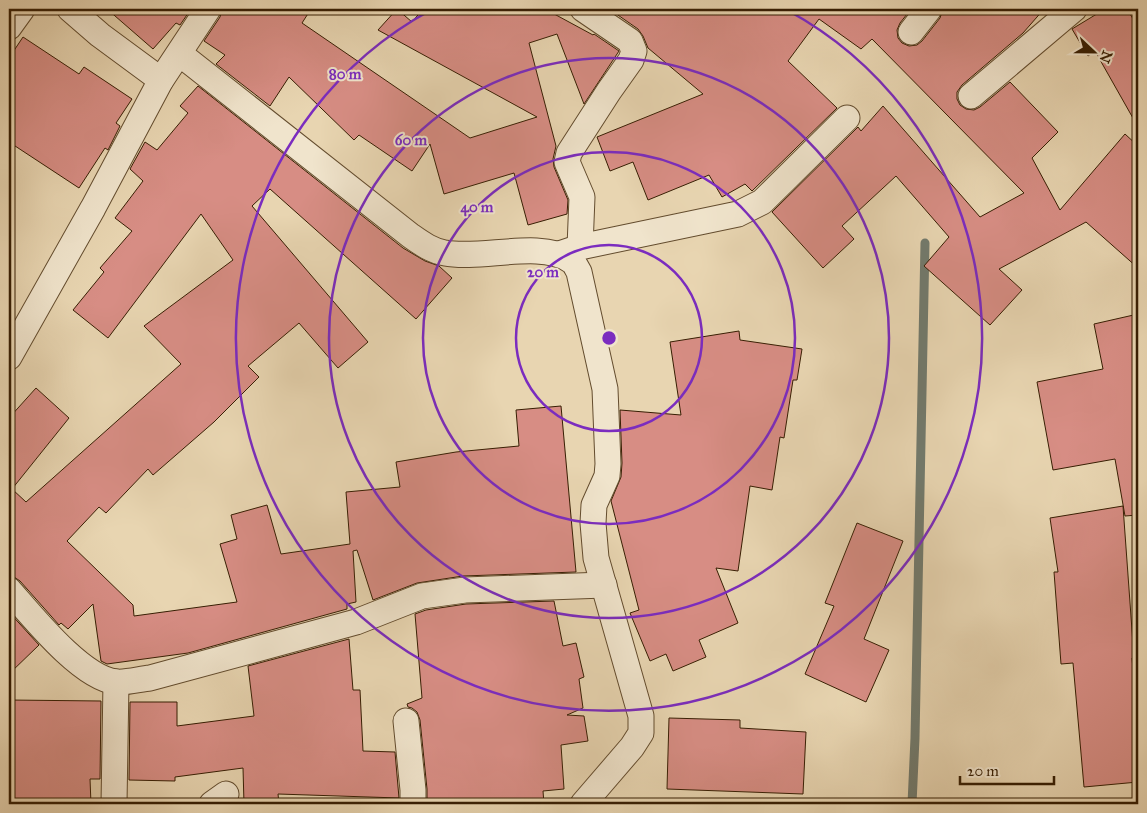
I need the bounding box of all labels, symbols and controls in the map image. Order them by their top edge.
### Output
north arrow [1070,28,1120,78]
text: N [1095,48,1116,65]
text: 80 m [329,65,362,83]
text: 60 m [395,131,428,149]
text: 40 m [461,198,494,217]
text: 20 m [527,263,559,281]
centre of rings [600,329,618,347]
scale bar [960,753,1053,785]
text: 20 m [967,762,999,780]

